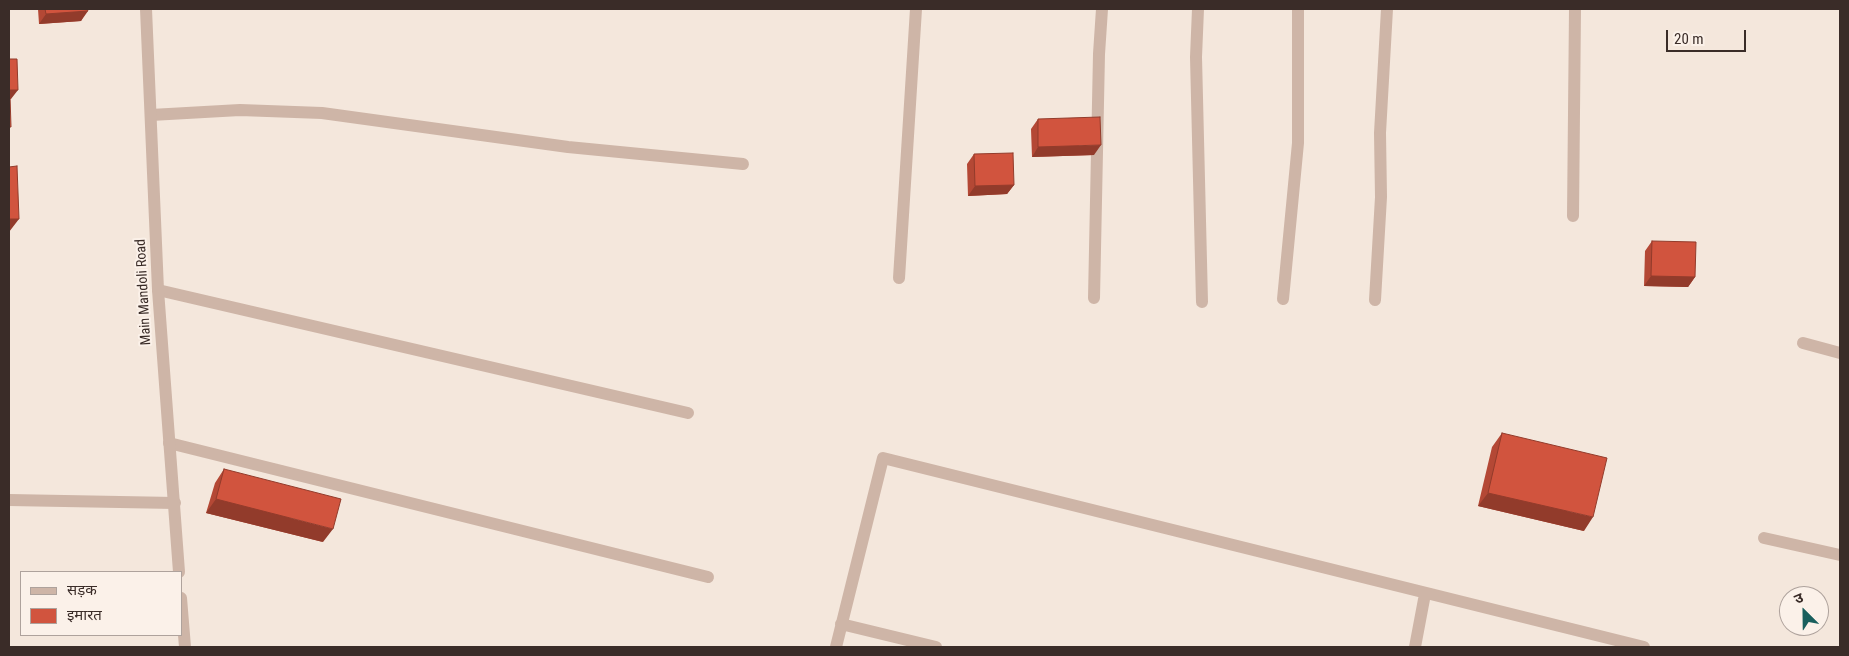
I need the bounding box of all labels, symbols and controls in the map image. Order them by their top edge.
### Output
scale bar [1669,20,1749,52]
text: 20 m [1674,30,1704,48]
street label: Main Mandoli Road [133,238,155,346]
legend [20,571,182,636]
text: सड़क [67,581,97,599]
north arrow [1779,586,1829,636]
text: उ [1792,589,1805,607]
text: इमारत [67,606,102,624]

